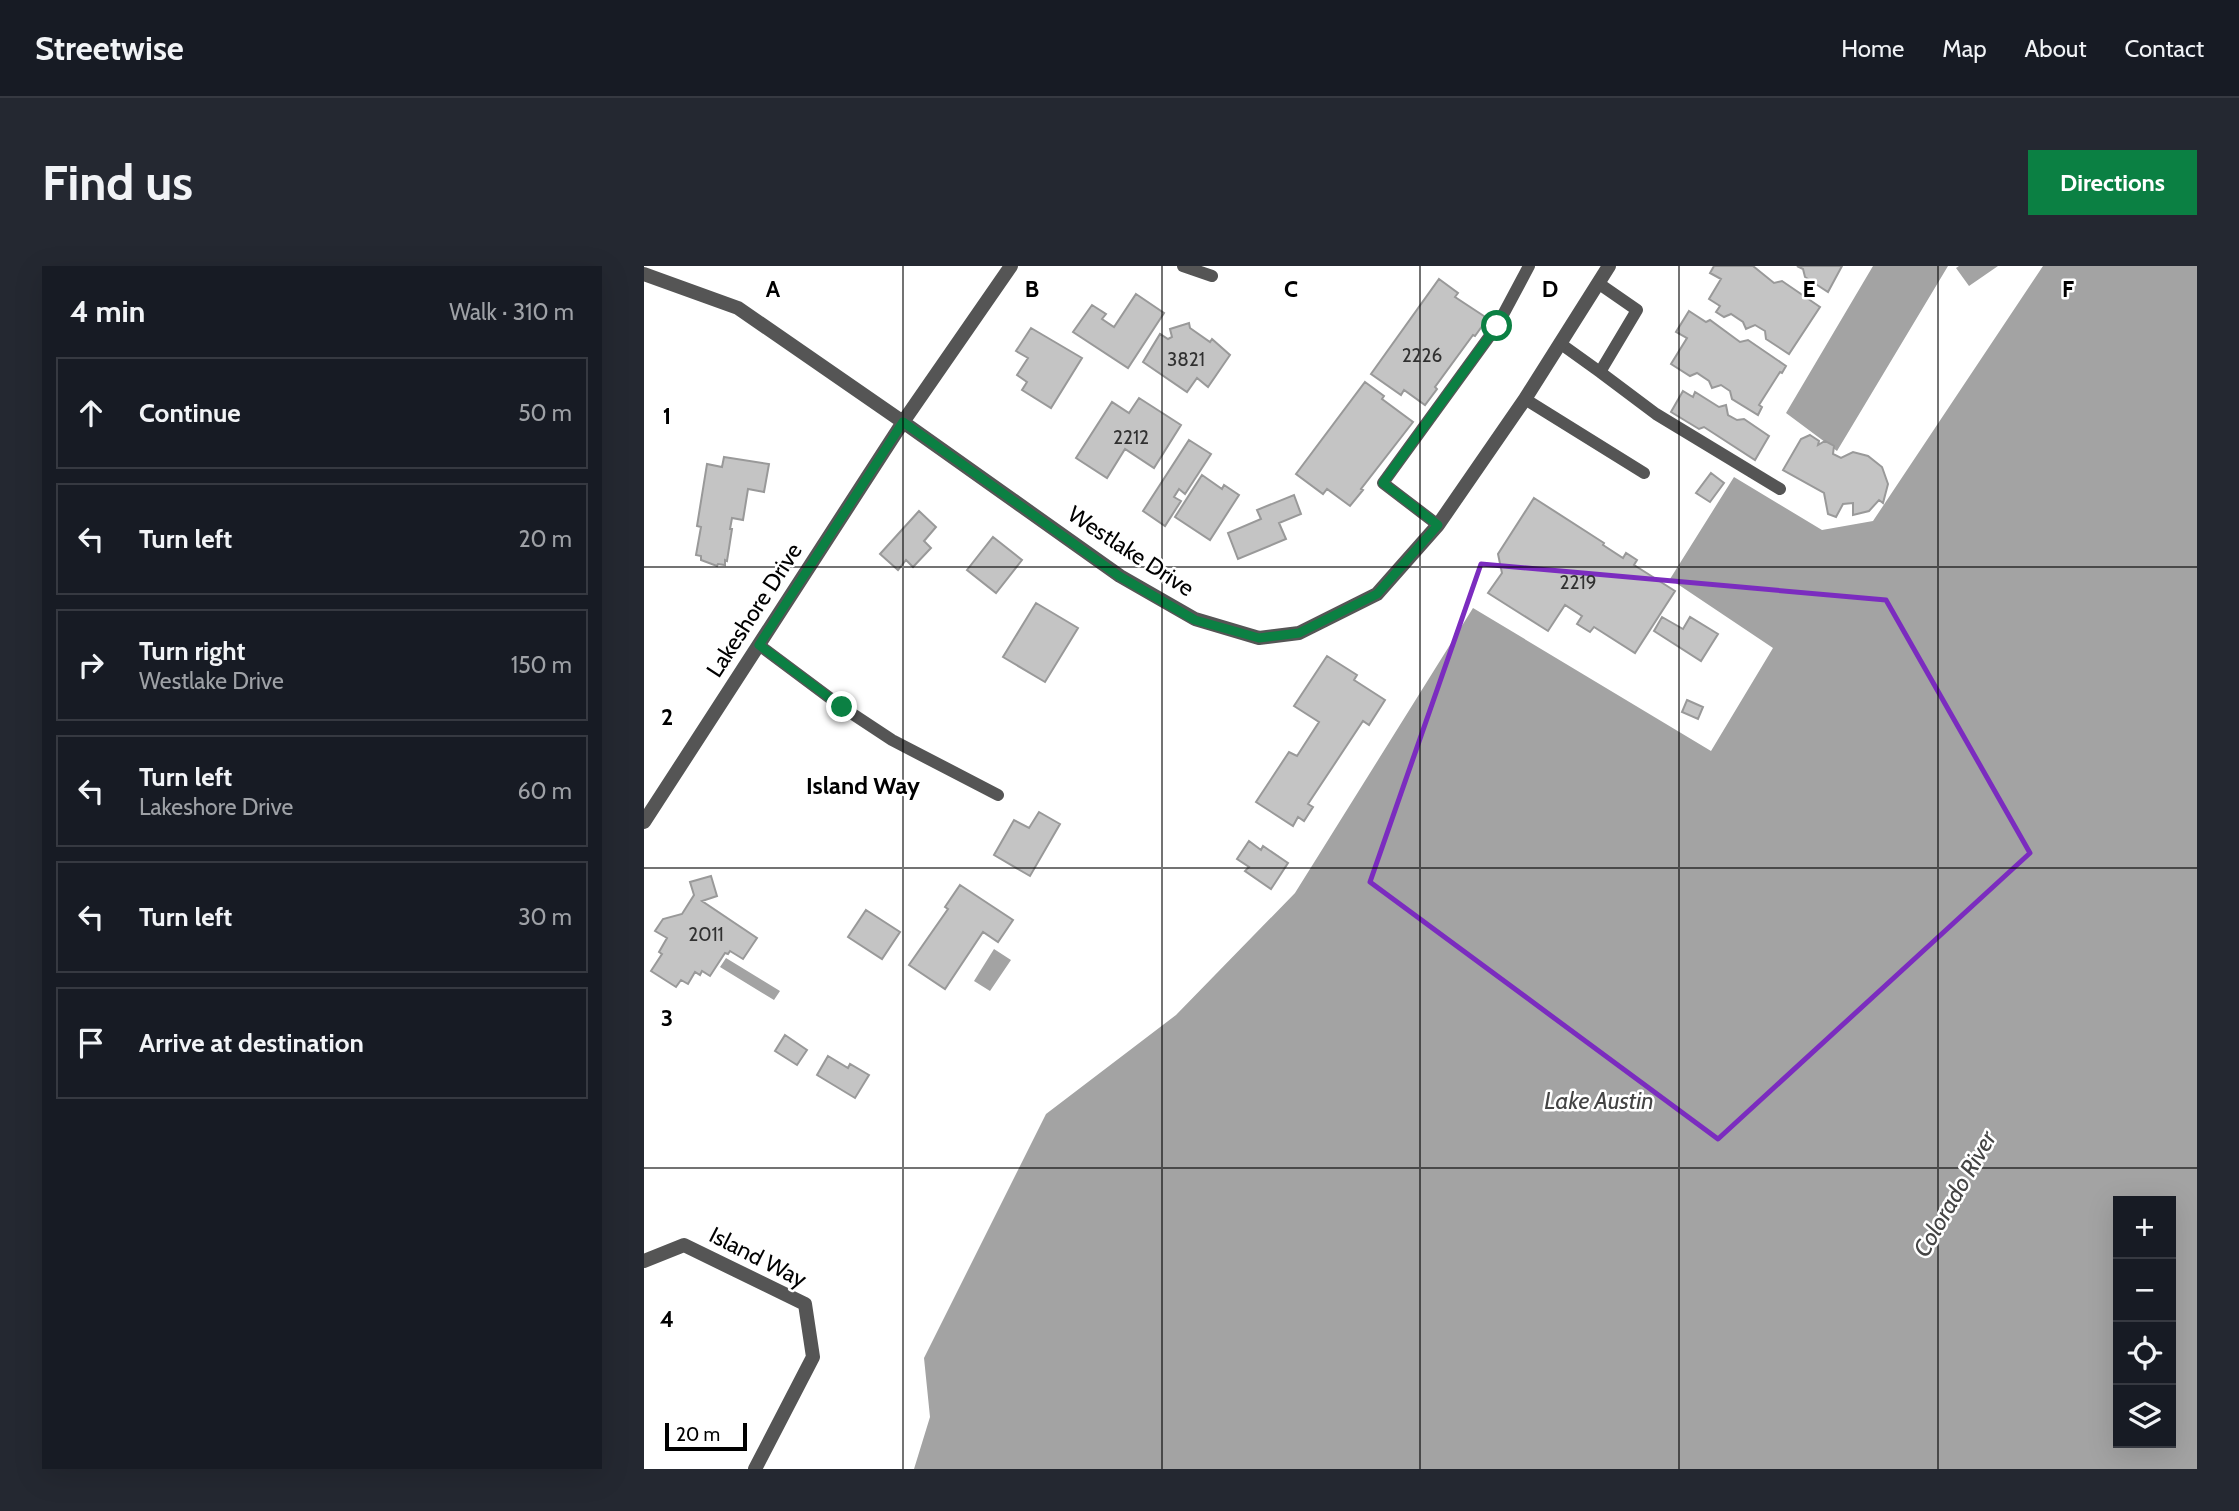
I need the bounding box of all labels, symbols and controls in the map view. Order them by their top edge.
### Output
text: Streetwise [35,28,184,68]
text: Home [1841,34,1904,63]
text: Map [1942,34,1987,63]
text: About [2025,34,2087,63]
text: Contact [2125,34,2204,63]
button: Directions [2028,150,2197,215]
text: Find us [42,153,193,212]
text: A [766,275,781,303]
text: B [1025,275,1039,303]
text: C [1284,275,1298,303]
text: D [1542,275,1558,303]
text: E [1802,275,1816,303]
text: F [2062,275,2074,303]
text: 4 min [70,293,145,330]
text: Walk · 310 m [449,298,574,326]
route start [1481,310,1512,341]
house number: 2226 [1402,344,1442,367]
house number: 3821 [1167,348,1205,371]
icon: ahead [72,394,110,432]
text: Continue [139,397,241,429]
text: 50 m [518,399,572,427]
text: 1 [663,402,671,430]
house number: 2212 [1113,426,1149,449]
street label: Westlake Drive [1063,500,1199,602]
icon: left [72,520,110,558]
text: Turn left [139,523,232,555]
text: 20 m [519,525,572,553]
street label: Lakeshore Drive [700,537,808,682]
house number: 2219 [1560,571,1596,594]
text: Turn right [139,635,245,667]
icon: right [72,646,110,684]
text: 150 m [511,651,572,679]
text: Westlake Drive [139,667,284,695]
route end [826,691,857,722]
text: 2 [661,703,673,731]
text: Turn left [139,761,232,793]
district label: Island Way [806,771,920,800]
icon: left [72,772,110,810]
text: 60 m [518,777,572,805]
text: Lakeshore Drive [139,793,293,821]
icon: left [72,898,110,936]
text: Turn left [139,901,232,933]
text: 30 m [518,903,572,931]
house number: 2011 [688,923,724,946]
text: 3 [661,1004,673,1032]
icon: arrive [72,1024,110,1062]
text: Arrive at destination [139,1027,364,1059]
water label: Lake Austin [1544,1086,1654,1115]
water label: Colorado River [1907,1124,2003,1262]
map controls [2113,1196,2176,1448]
button: + [2113,1196,2176,1259]
street label: Island Way [705,1221,812,1294]
button: − [2113,1259,2176,1322]
text: 4 [660,1305,674,1333]
button: locate [2113,1322,2176,1385]
button: layers [2113,1385,2176,1448]
scale bar [665,1420,747,1452]
text: 20 m [676,1423,720,1446]

